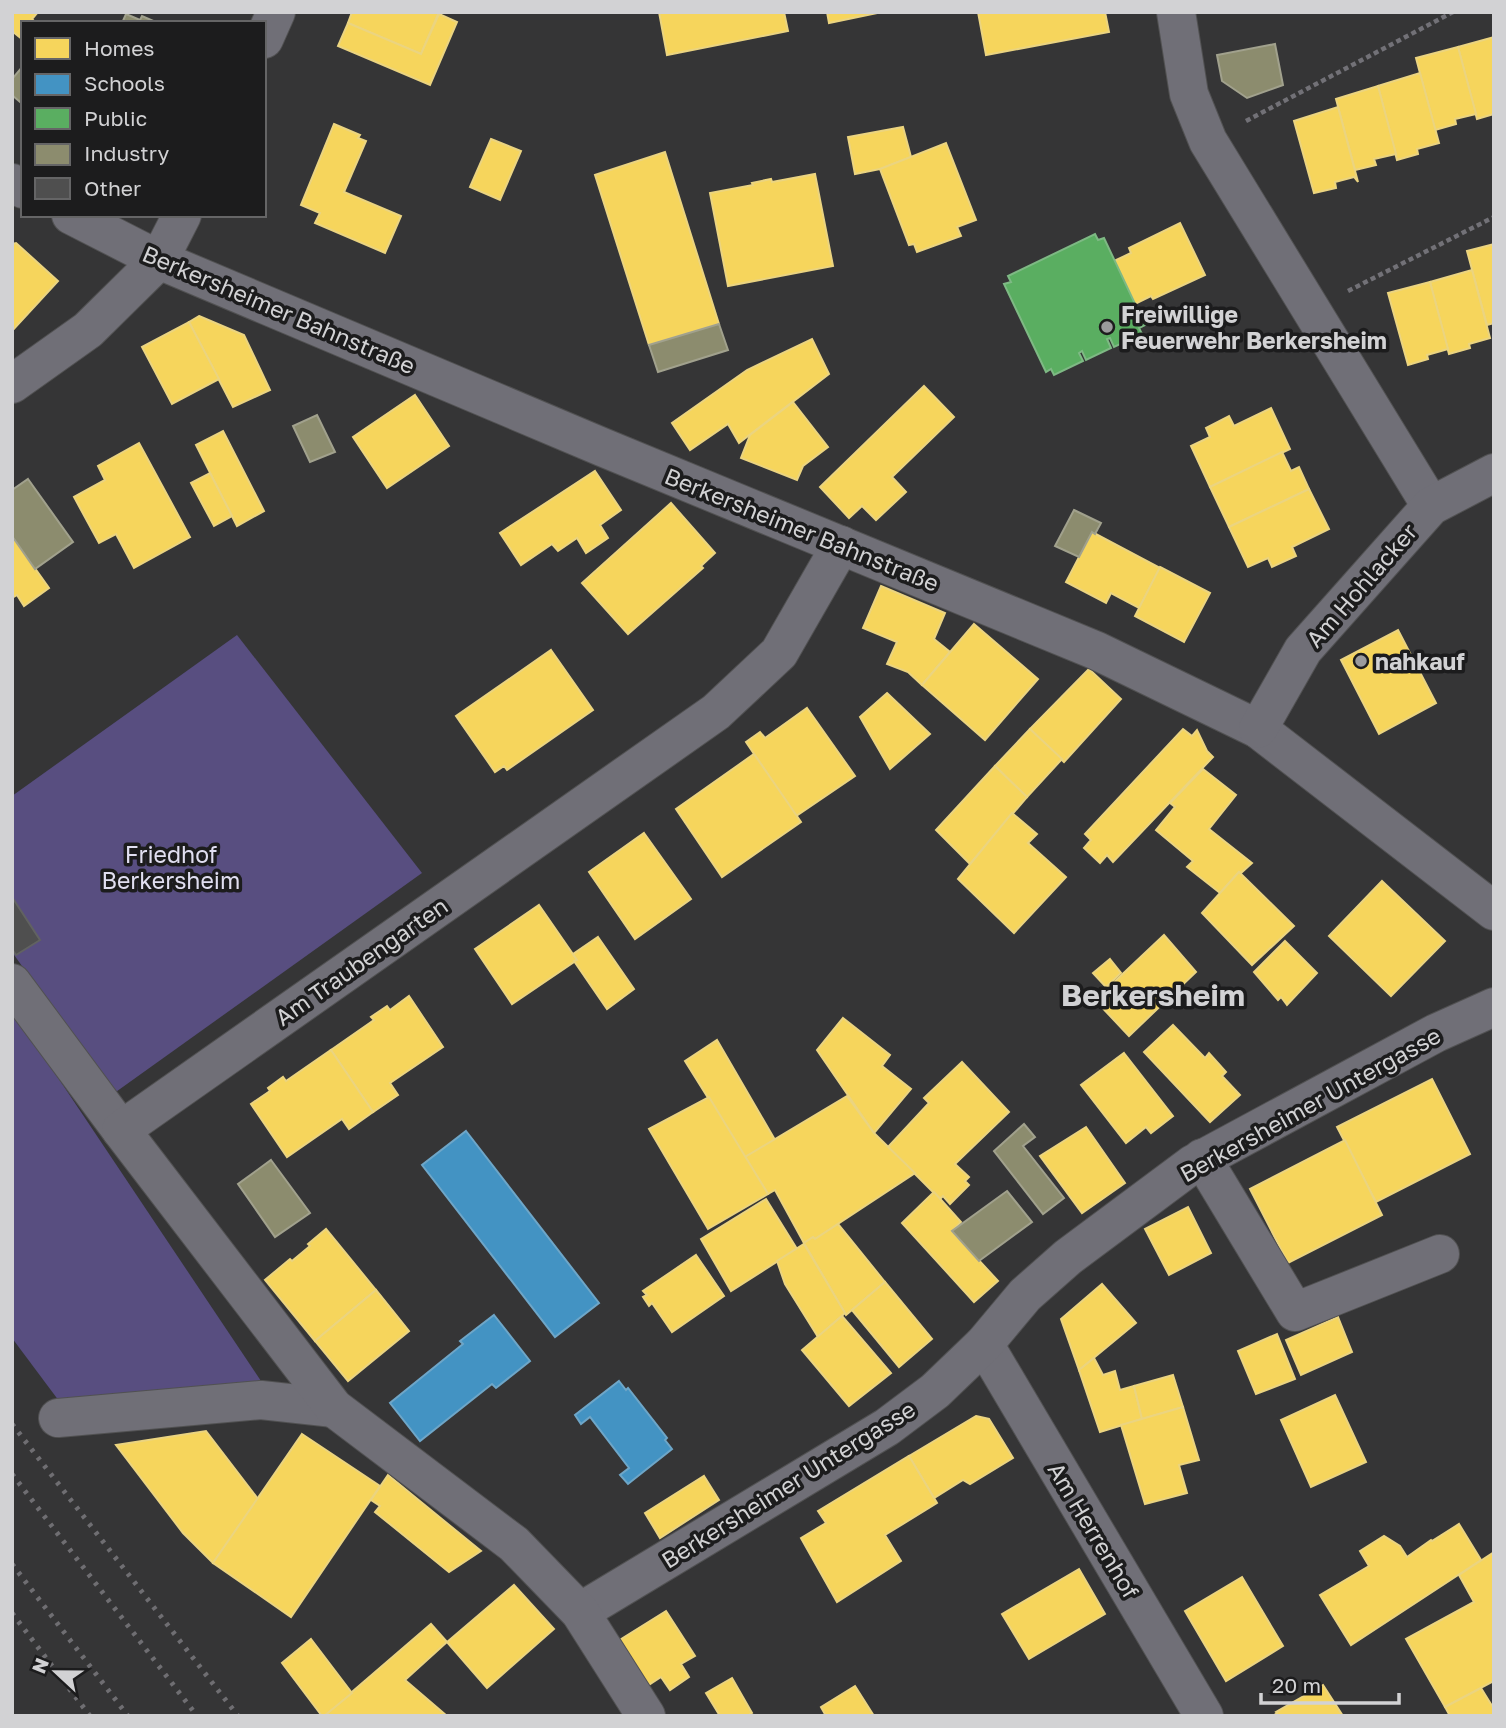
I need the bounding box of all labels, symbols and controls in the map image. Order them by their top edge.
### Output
legend [21,21,266,217]
text: Homes [84,35,154,61]
text: Schools [84,70,165,96]
text: Public [84,105,147,131]
text: Industry [84,140,169,166]
text: Other [84,175,141,201]
street label: Berkersheimer Bahnstraße [139,239,419,379]
place label: Freiwillige Feuerwehr Berkersheim [1121,300,1387,354]
marker: Freiwillige Feuerwehr Berkersheim [1099,319,1115,335]
street label: Berkersheimer Bahnstraße [661,461,943,597]
street label: Am Hohlacker [1300,517,1422,653]
place label: nahkauf [1375,647,1465,675]
marker: nahkauf [1353,653,1369,669]
park label: Friedhof Berkersheim [102,840,240,894]
street label: Am Traubengarten [269,891,453,1031]
district label: Berkersheim [1061,977,1245,1013]
street label: Berkersheimer Untergasse [1175,1021,1445,1187]
street label: Berkersheimer Untergasse [656,1394,920,1574]
street label: Am Herrenhof [1042,1457,1146,1603]
north arrow [21,1637,91,1707]
text: N [26,1654,53,1676]
scale bar [1261,1662,1399,1706]
text: 20 m [1272,1672,1321,1698]

